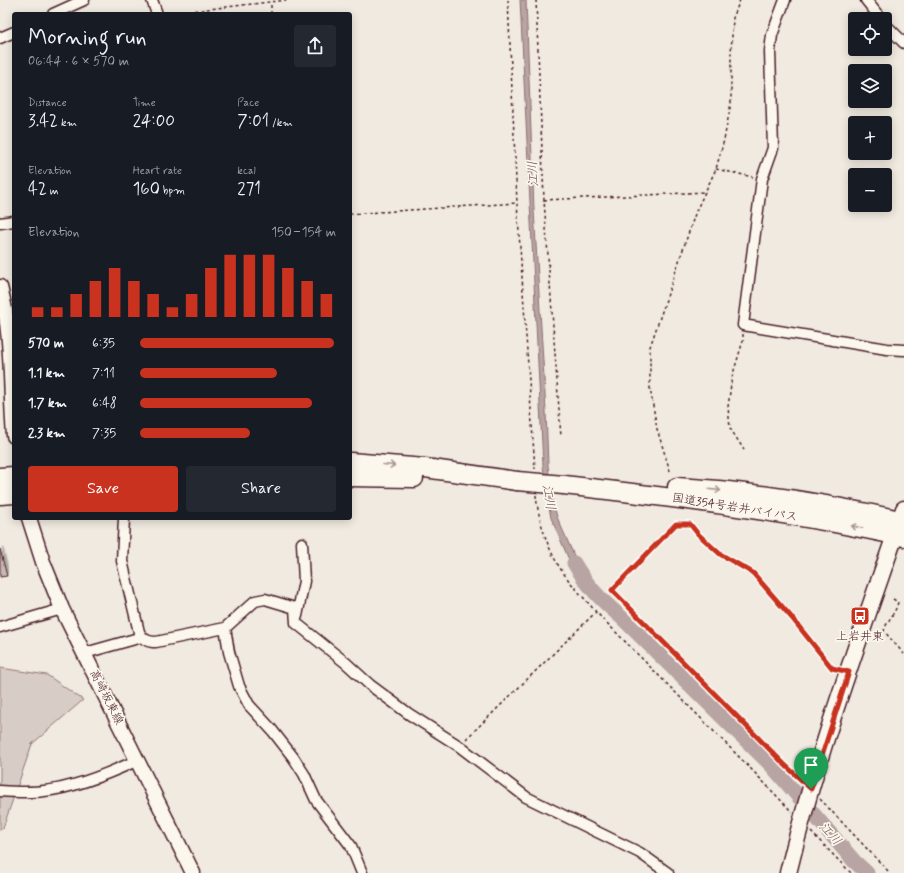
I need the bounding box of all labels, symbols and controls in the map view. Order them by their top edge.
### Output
map controls [848,12,892,212]
button: locate [848,12,892,56]
text: Morning run [28,24,147,52]
button: share [294,25,336,67]
text: 06:44 · 6 × 570 m [28,53,129,70]
button: layers [848,64,892,108]
text: Distance [28,96,67,110]
text: Time [133,96,156,110]
text: Pace [237,96,259,110]
text: 3.42 [28,110,58,132]
text: 24:00 [133,110,175,132]
text: 7:01 [237,110,269,132]
text: km [58,116,77,130]
text: /km [269,116,293,130]
button: + [848,116,892,160]
water label: 江川 [524,160,543,187]
text: Elevation [28,164,71,178]
text: Heart rate [133,164,182,178]
text: kcal [237,164,256,178]
button: − [848,168,892,212]
text: 42 [28,178,47,200]
text: 160 [133,178,160,200]
text: 271 [237,178,261,200]
text: m [47,184,59,198]
text: bpm [160,184,185,198]
text: Elevation [28,224,79,241]
text: 150–154 m [271,224,336,241]
text: 570 m [28,335,64,352]
text: 6:35 [92,335,115,352]
text: 1.1 km [28,365,65,382]
text: 7:11 [92,365,115,382]
text: 1.7 km [28,395,67,412]
text: 6:48 [92,395,117,412]
text: 2.3 km [28,425,65,442]
text: 7:35 [92,425,116,442]
one-way arrow [382,461,395,469]
button: Save [28,466,178,512]
button: Share [186,466,336,512]
water label: 江川 [538,483,559,511]
one-way arrow [708,486,721,493]
street label: 国道354号岩井バイパス [671,490,799,526]
one-way arrow [851,523,864,531]
bus stop icon: 上岩井東 [849,605,871,627]
place label: 上岩井東 [836,629,884,645]
street label: 高崎坂東線 [85,667,127,728]
pin [794,748,828,789]
icon: arrive [800,754,822,776]
water label: 江川 [815,819,845,849]

